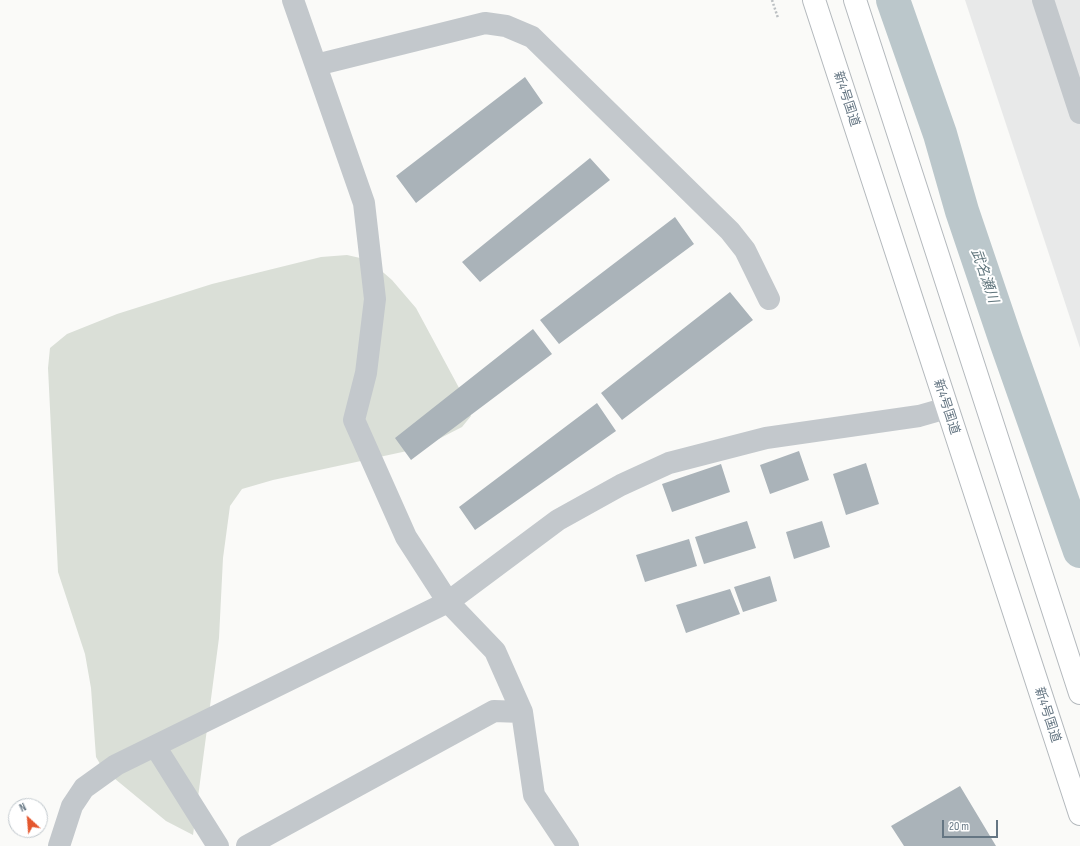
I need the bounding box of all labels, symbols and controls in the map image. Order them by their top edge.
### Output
street label: 新4号国道 [830,69,862,129]
water label: 武名瀬川 [967,247,1001,305]
street label: 新4号国道 [930,377,962,437]
street label: 新4号国道 [1031,685,1063,745]
north arrow [8,798,48,838]
text: N [17,801,28,815]
scale bar [944,812,1000,838]
text: 20 m [949,819,969,834]

